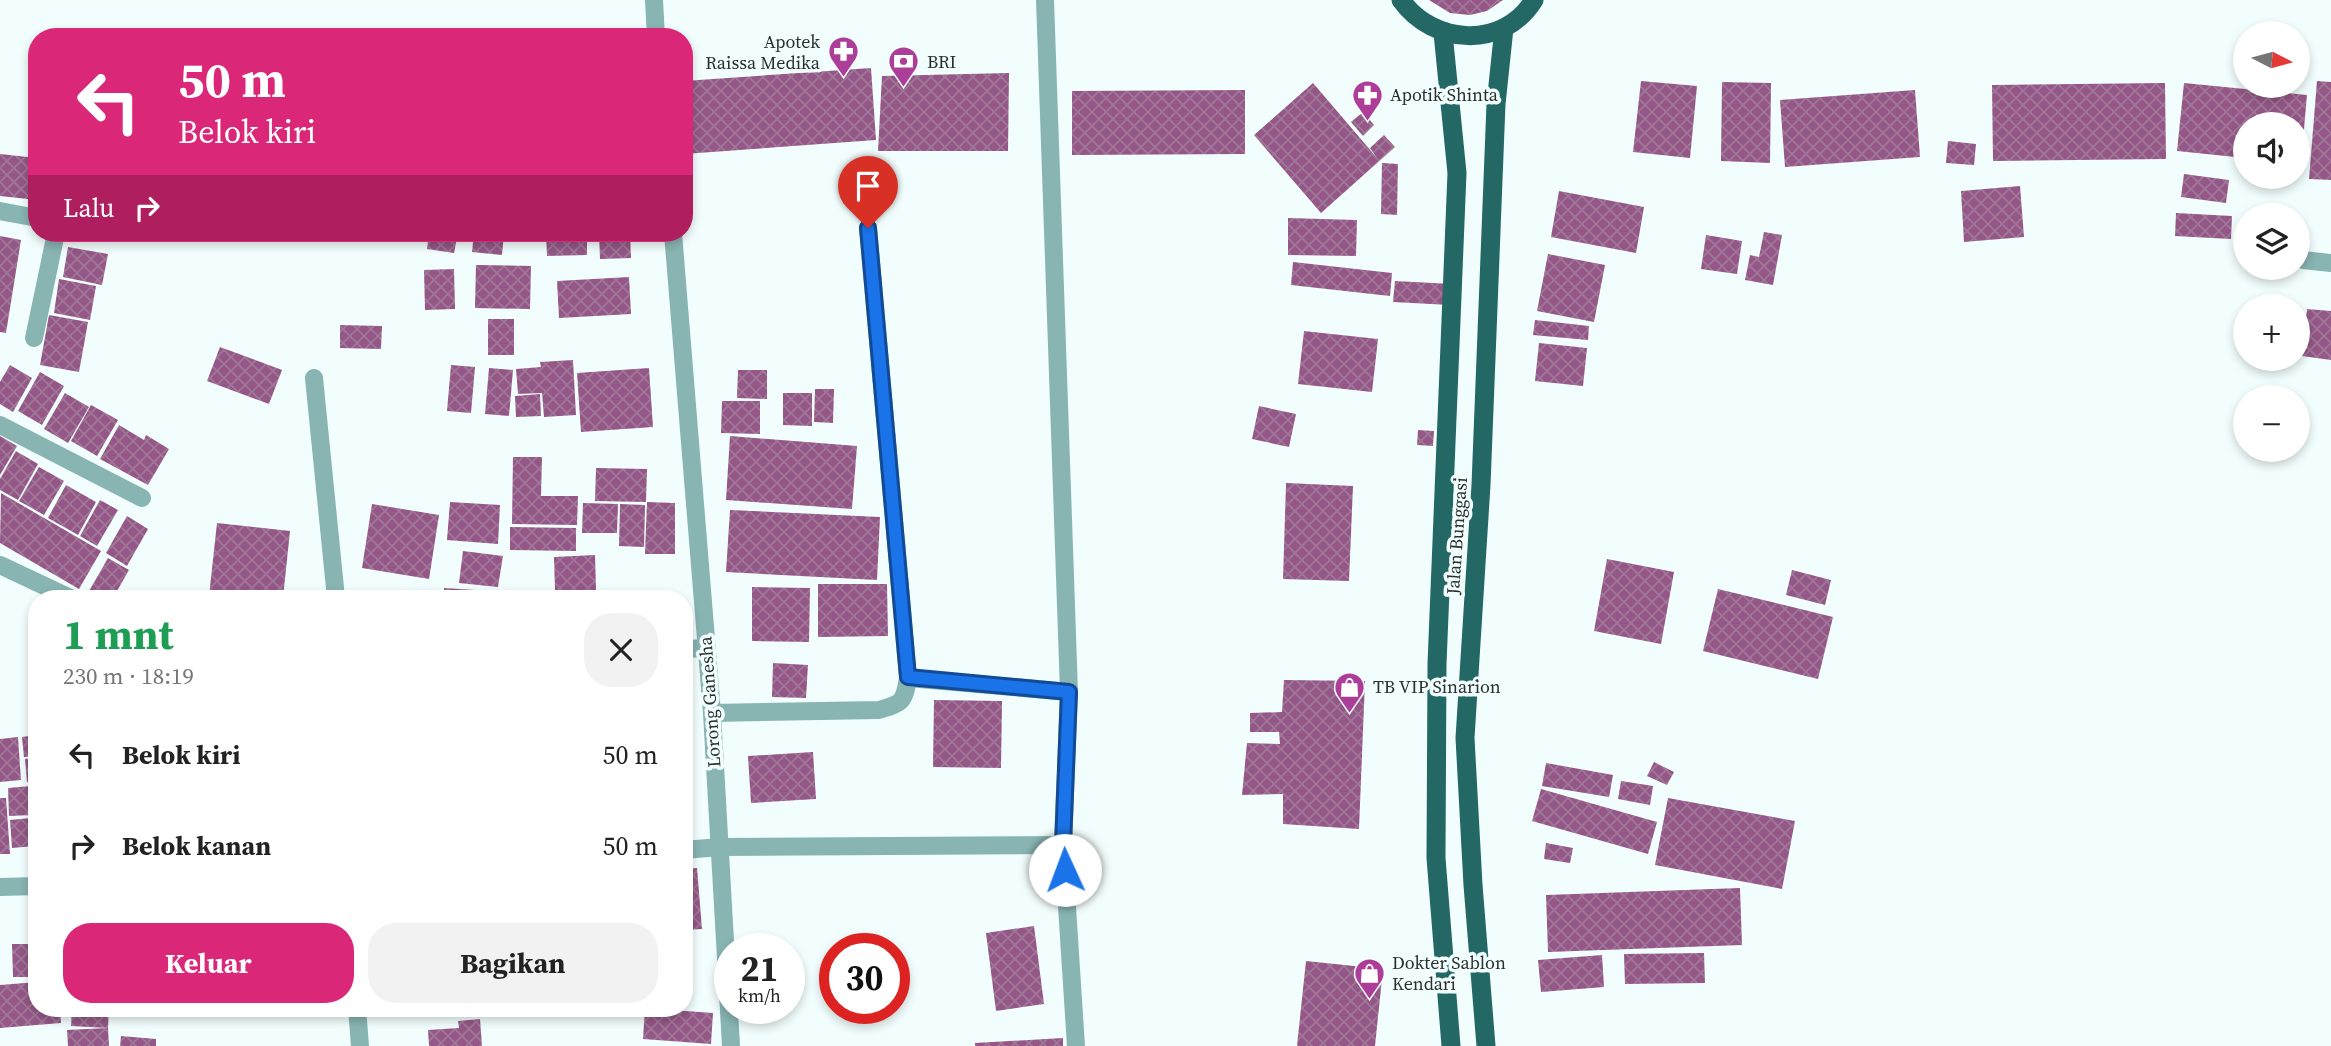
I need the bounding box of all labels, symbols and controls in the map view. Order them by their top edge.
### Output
north arrow [2233,21,2310,98]
map controls [2233,21,2310,462]
place label: Apotek Raissa Medika [705,29,821,75]
pharmacy icon: Apotek Raissa Medika [826,35,860,79]
bank icon: BRI [887,45,921,89]
text: 50 m [178,46,286,113]
place label: BRI [927,49,956,74]
icon: left [63,56,154,147]
pharmacy icon: Apotik Shinta [1350,78,1384,122]
place label: Apotik Shinta [1390,82,1499,107]
text: Belok kiri [178,110,316,154]
button: sound [2233,112,2310,189]
pin [838,156,898,228]
icon: arrive [849,167,887,205]
icon: right [128,189,166,227]
text: Lalu [63,190,114,226]
button: layers [2233,203,2310,280]
button: + [2233,294,2310,371]
button: − [2233,385,2310,462]
street label: Jalan Bunggasi [1440,476,1473,596]
text: 1 mnt [63,605,174,663]
button: close [584,613,658,687]
street label: Lorong Ganesha [692,635,727,768]
text: 230 m · 18:19 [63,660,194,692]
shop icon: TB VIP Sinarion [1333,670,1367,714]
place label: TB VIP Sinarion [1373,674,1501,699]
icon: left [63,736,101,774]
text: Belok kiri [122,737,240,773]
text: 50 m [603,737,658,773]
icon: right [63,827,101,865]
text: Belok kanan [122,828,271,864]
text: 50 m [603,828,658,864]
position arrow [1028,833,1102,907]
button: Keluar [63,923,354,1003]
button: Bagikan [368,923,658,1003]
speed limit sign: 30 [819,933,910,1024]
text: 21 [741,945,778,993]
place label: Dokter Sablon Kendari [1392,950,1506,996]
shop icon: Dokter Sablon Kendari [1352,956,1386,1000]
text: km/h [738,983,781,1008]

